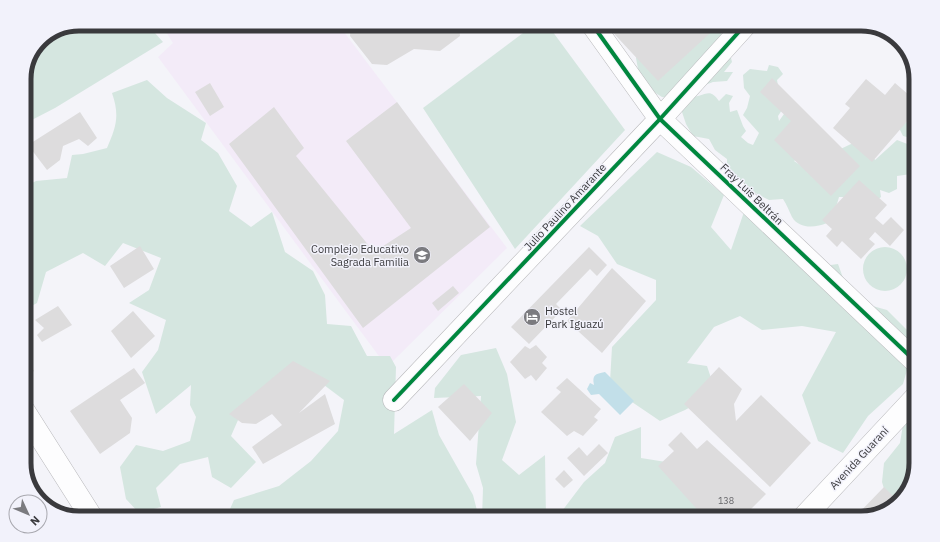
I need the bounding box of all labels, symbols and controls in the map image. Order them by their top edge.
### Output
street label: Julio Paulino Amarante [521,160,609,254]
street label: Fray Luis Beltrán [718,160,786,228]
place label: Complejo Educativo Sagrada Familia [311,242,409,269]
school or university icon: Complejo Educativo Sagrada Familia [412,245,432,265]
place label: Hostel Park Iguazú [545,304,604,331]
hotel icon: Hostel Park Iguazú [522,307,542,327]
street label: Avenida Guaraní [826,424,892,492]
north arrow [8,494,48,534]
house number: 138 [718,495,734,506]
text: N [27,513,43,529]

